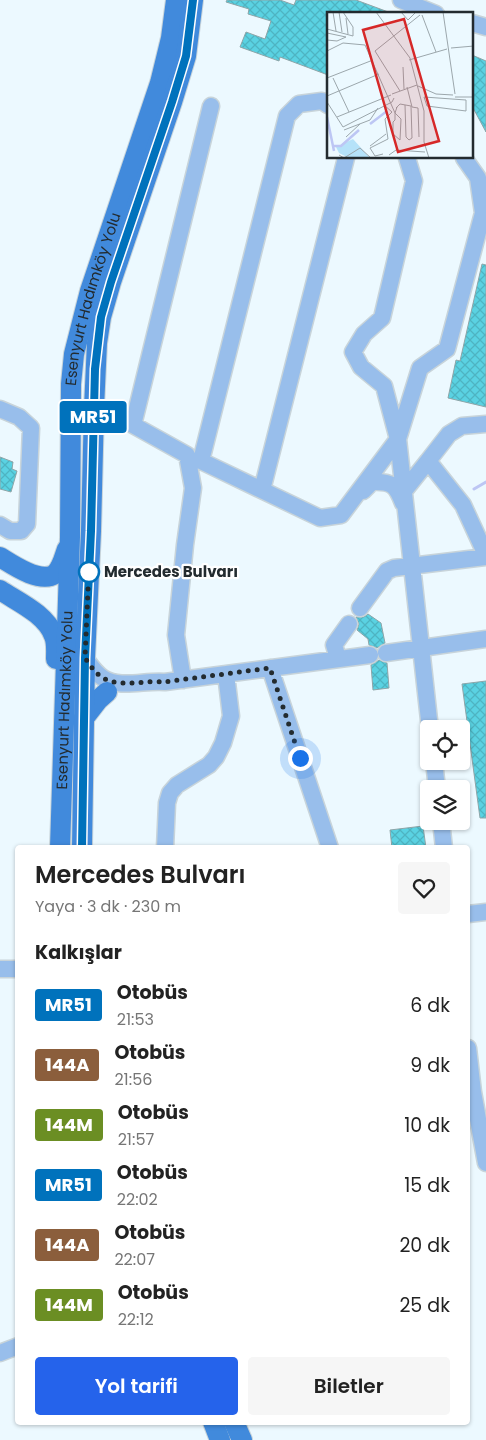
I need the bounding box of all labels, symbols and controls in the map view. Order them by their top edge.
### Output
inset map [327,12,474,159]
street label: Esenyurt Hadımköy Yolu [60,210,126,387]
line badge: MR51 [58,401,128,433]
text: MR51 [70,404,116,429]
marker: Mercedes Bulvarı [78,561,100,583]
place label: Mercedes Bulvarı [104,561,238,582]
street label: Esenyurt Hadımköy Yolu [51,610,78,790]
map controls [420,720,470,830]
button: locate [420,720,470,770]
your location [288,746,313,771]
button: layers [420,780,470,830]
text: Mercedes Bulvarı [35,858,245,891]
button: heart [398,862,450,914]
text: Yaya · 3 dk · 230 m [35,895,181,918]
text: Kalkışlar [35,939,122,966]
text: Otobüs [117,979,188,1006]
text: MR51 [45,992,92,1017]
text: 6 dk [410,992,450,1019]
text: 21:53 [117,1008,154,1031]
text: Otobüs [114,1039,185,1066]
text: 144A [45,1052,89,1077]
text: 9 dk [410,1052,450,1079]
text: 21:56 [114,1068,152,1091]
text: Otobüs [118,1099,189,1126]
text: 144M [45,1112,93,1137]
text: 10 dk [404,1112,450,1139]
text: 21:57 [118,1128,154,1151]
text: Otobüs [117,1159,188,1186]
text: MR51 [45,1172,92,1197]
text: 15 dk [404,1172,450,1199]
text: 22:02 [117,1188,158,1211]
text: Otobüs [114,1219,185,1246]
text: 144A [45,1232,89,1257]
text: 20 dk [399,1232,450,1259]
text: 22:07 [114,1248,155,1271]
text: Otobüs [118,1279,189,1306]
text: 144M [45,1292,93,1317]
text: 25 dk [399,1292,450,1319]
text: 22:12 [118,1308,154,1331]
button: Yol tarifi [35,1357,238,1415]
button: Biletler [248,1357,450,1415]

